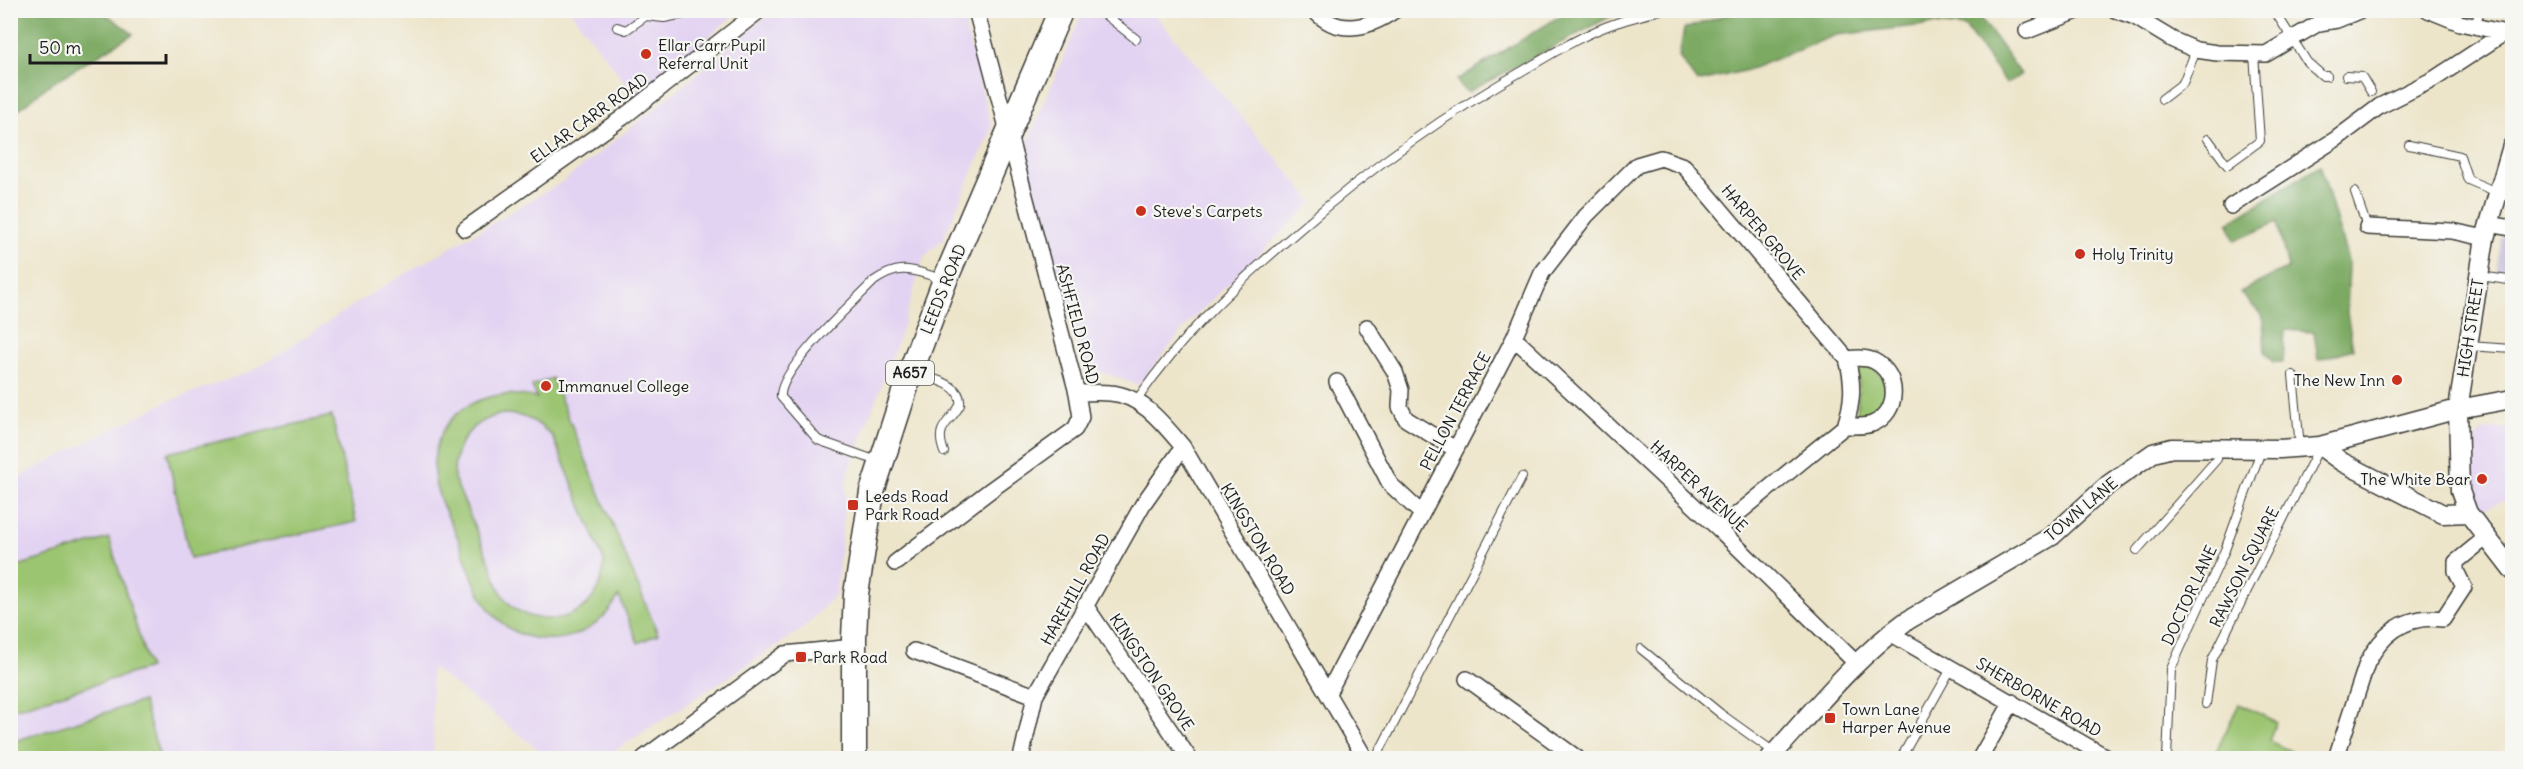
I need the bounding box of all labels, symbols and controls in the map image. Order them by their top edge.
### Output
scale bar [30,27,166,65]
place label: Ellar Carr Pupil Referral Unit [658,35,766,73]
text: 50 m [39,36,81,59]
marker: Ellar Carr Pupil Referral Unit [639,47,653,61]
street label: ELLAR CARR ROAD [526,69,652,167]
street label: HARPER GROVE [1717,180,1809,284]
place label: Steve's Carpets [1153,201,1262,221]
marker: Steve's Carpets [1134,204,1148,218]
street label: LEEDS ROAD [916,241,970,337]
place label: Holy Trinity [2092,244,2174,264]
marker: Holy Trinity [2073,247,2087,261]
street label: ASHFIELD ROAD [1052,261,1104,387]
street label: HIGH STREET [2452,277,2488,379]
street label: PELLON TERRACE [1415,348,1495,474]
road number: A657 [886,361,934,385]
place label: The New Inn [2294,370,2385,390]
marker: The New Inn [2390,373,2404,387]
place label: Immanuel College [558,376,689,396]
marker: Immanuel College [539,379,553,393]
street label: HARPER AVENUE [1646,436,1752,536]
place label: The White Bear [2360,469,2470,489]
marker: The White Bear [2475,472,2489,486]
street label: TOWN LANE [2040,473,2122,545]
street label: KINGSTON ROAD [1217,479,1299,599]
place label: Leeds Road Park Road [865,486,948,524]
marker: Leeds Road Park Road [846,498,860,512]
street label: RAWSON SQUARE [2205,503,2283,631]
street label: HAREHILL ROAD [1036,529,1114,649]
street label: DOCTOR LANE [2157,542,2221,648]
street label: KINGSTON GROVE [1105,610,1199,734]
place label: Park Road [813,647,887,667]
marker: Park Road [794,650,808,664]
street label: SHERBORNE ROAD [1973,653,2105,741]
place label: Town Lane Harper Avenue [1842,699,1951,737]
marker: Town Lane Harper Avenue [1823,711,1837,725]

